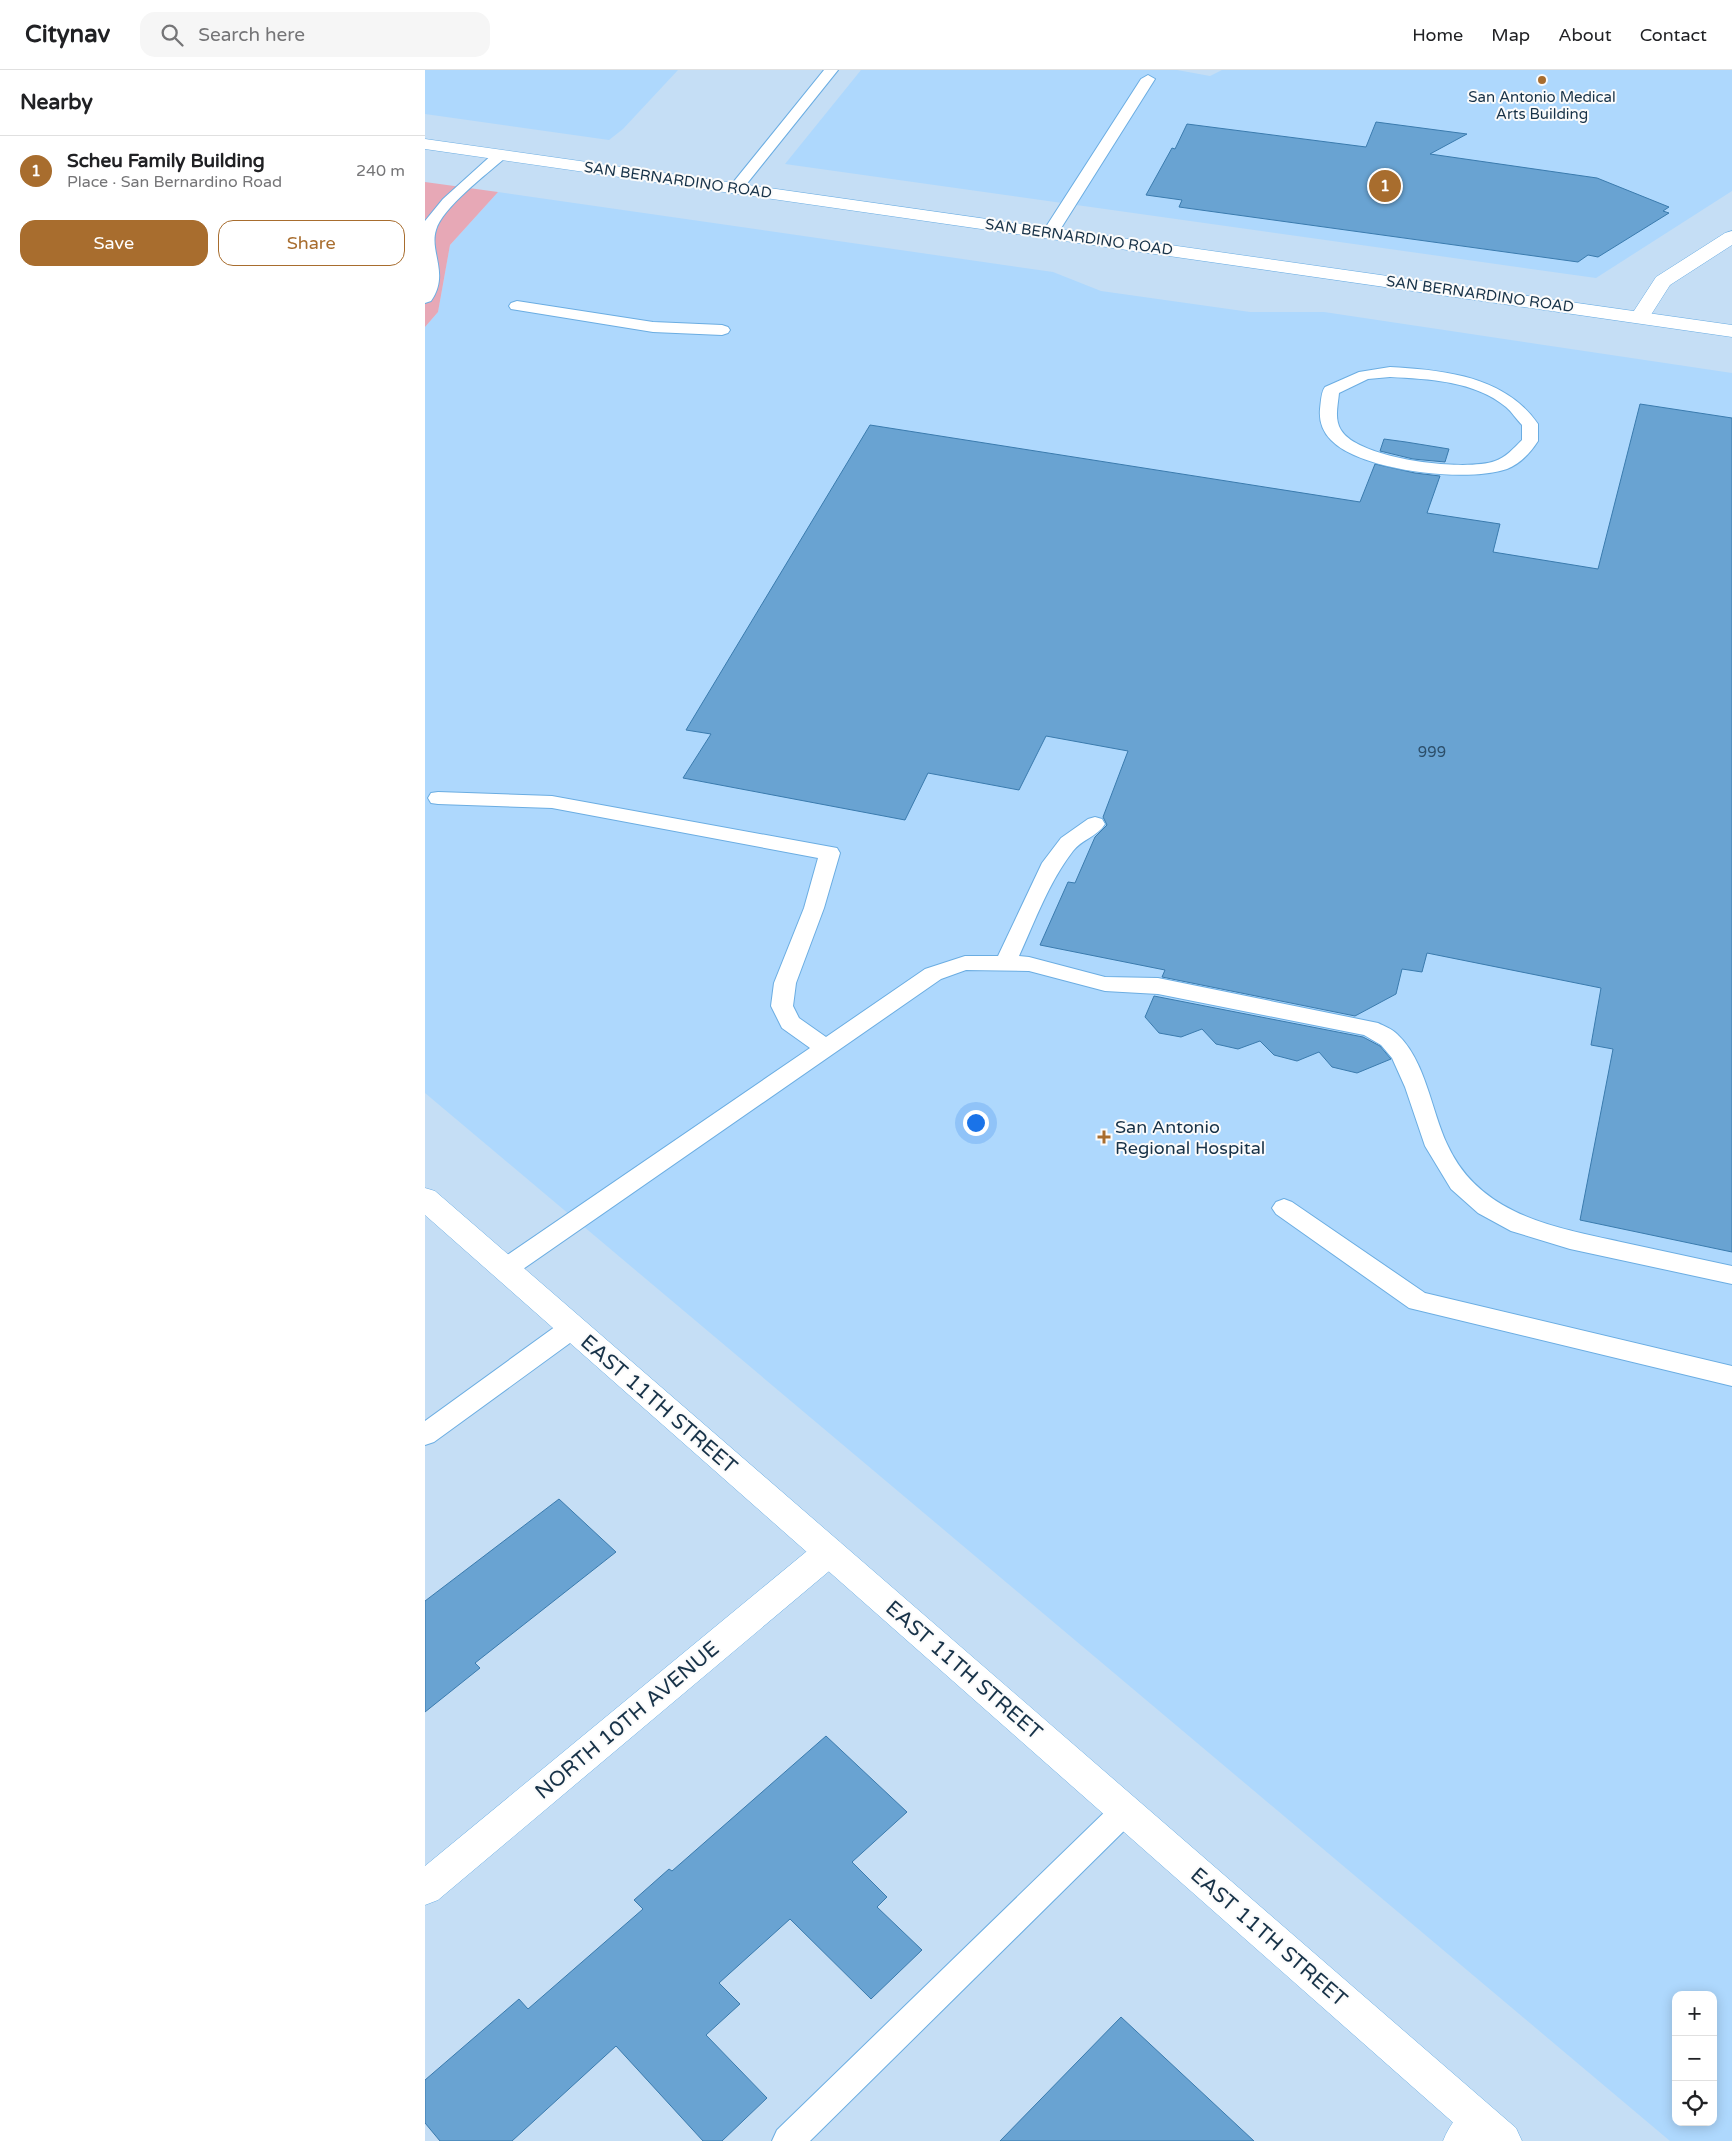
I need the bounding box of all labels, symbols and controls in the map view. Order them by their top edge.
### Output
search box [140,12,490,57]
text: Citynav [25,20,110,49]
icon: search [158,21,186,49]
text: Search here [198,24,305,46]
text: Home [1412,24,1463,46]
text: Map [1491,24,1530,46]
text: About [1558,24,1612,46]
text: Contact [1640,24,1707,46]
marker: San Antonio Medical Arts Building [1536,74,1548,86]
place label: San Antonio Medical Arts Building [1468,88,1616,123]
text: Nearby [20,90,93,115]
text: Scheu Family Building [67,150,265,172]
street label: SAN BERNARDINO ROAD [583,158,773,202]
text: 1 [31,161,41,181]
text: 240 m [356,161,405,181]
pin: 1 [1369,167,1401,205]
text: Place · San Bernardino Road [67,172,282,192]
street label: SAN BERNARDINO ROAD [984,215,1174,259]
button: Save [20,220,208,266]
button: Share [218,220,405,266]
street label: SAN BERNARDINO ROAD [1385,272,1575,316]
house number: 999 [1418,743,1446,761]
your location [963,1110,989,1136]
place label: San Antonio Regional Hospital [1115,1116,1265,1159]
marker: San Antonio Regional Hospital [1097,1130,1111,1144]
street label: EAST 11TH STREET [575,1330,742,1479]
street label: EAST 11TH STREET [880,1596,1047,1745]
street label: NORTH 10TH AVENUE [530,1636,724,1805]
street label: EAST 11TH STREET [1185,1863,1352,2012]
map controls [1672,1991,1717,2126]
button: + [1672,1991,1717,2036]
button: − [1672,2036,1717,2081]
button: locate [1672,2081,1717,2126]

